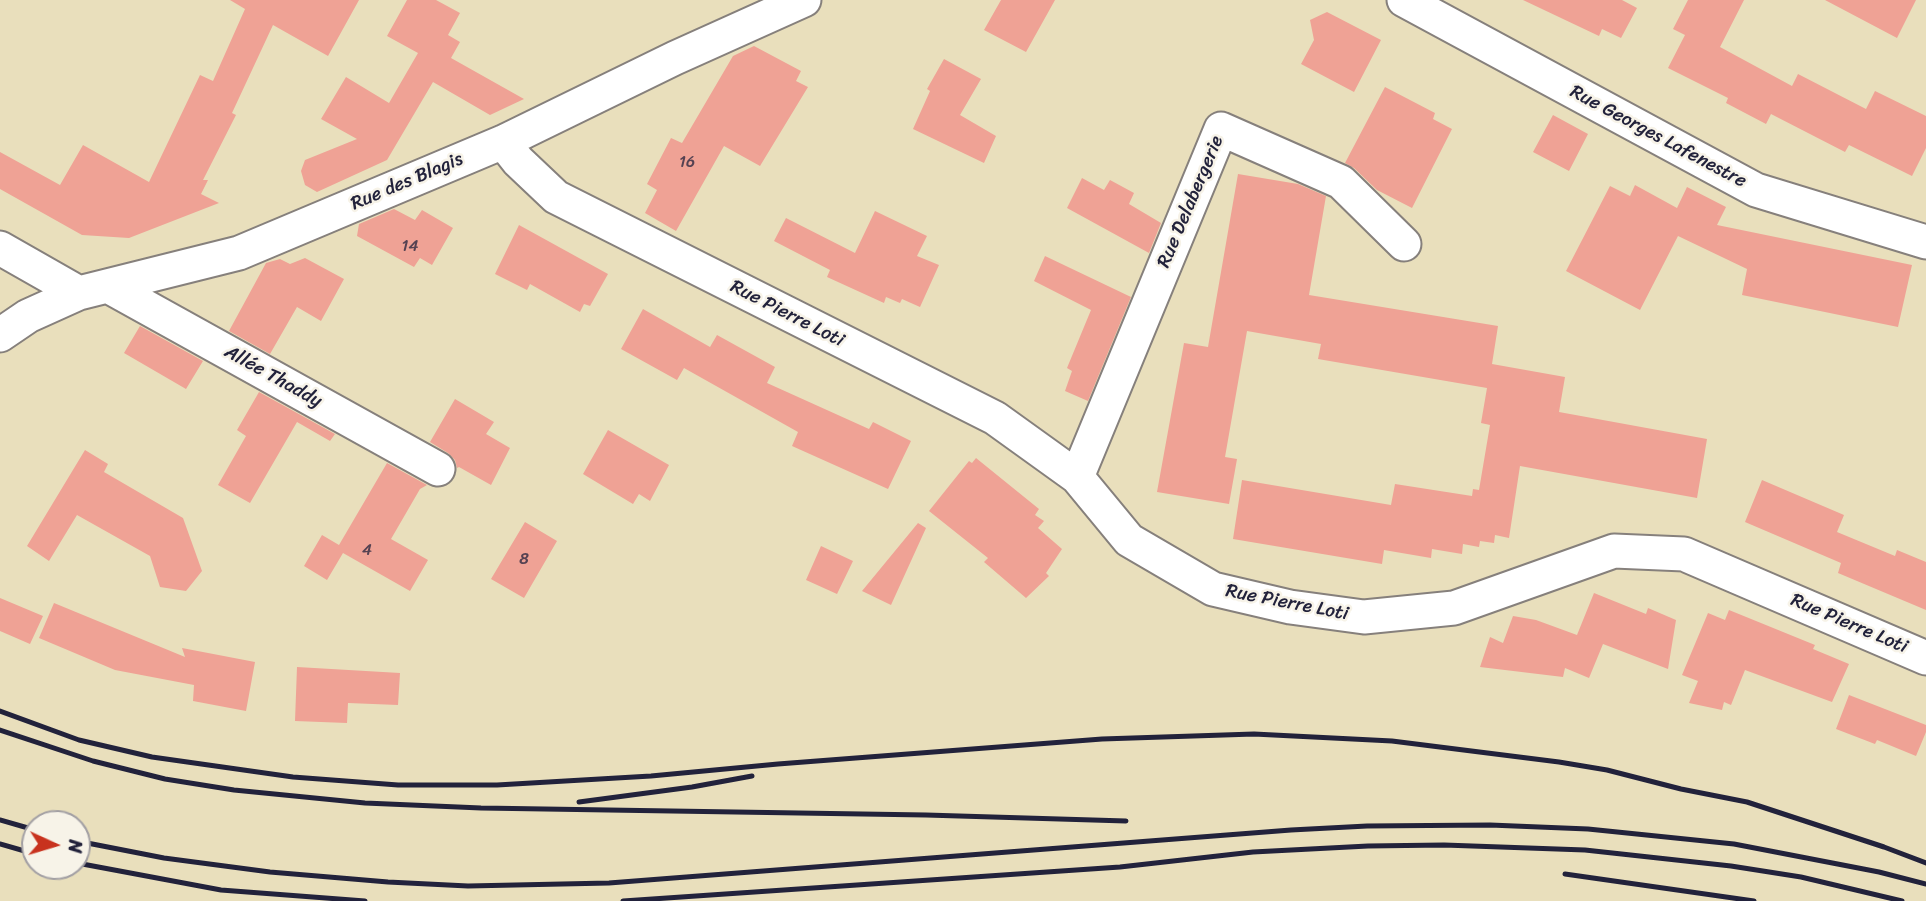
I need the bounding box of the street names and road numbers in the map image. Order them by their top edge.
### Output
street label: Rue Georges Lafenestre [1566,81,1750,193]
street label: Rue Delabergerie [1153,133,1229,271]
street label: Rue des Blagis [348,148,466,216]
street label: Rue Pierre Loti [726,276,848,352]
street label: Allée Thaddy [220,341,326,413]
street label: Rue Pierre Loti [1224,580,1350,626]
street label: Rue Pierre Loti [1787,589,1911,659]

